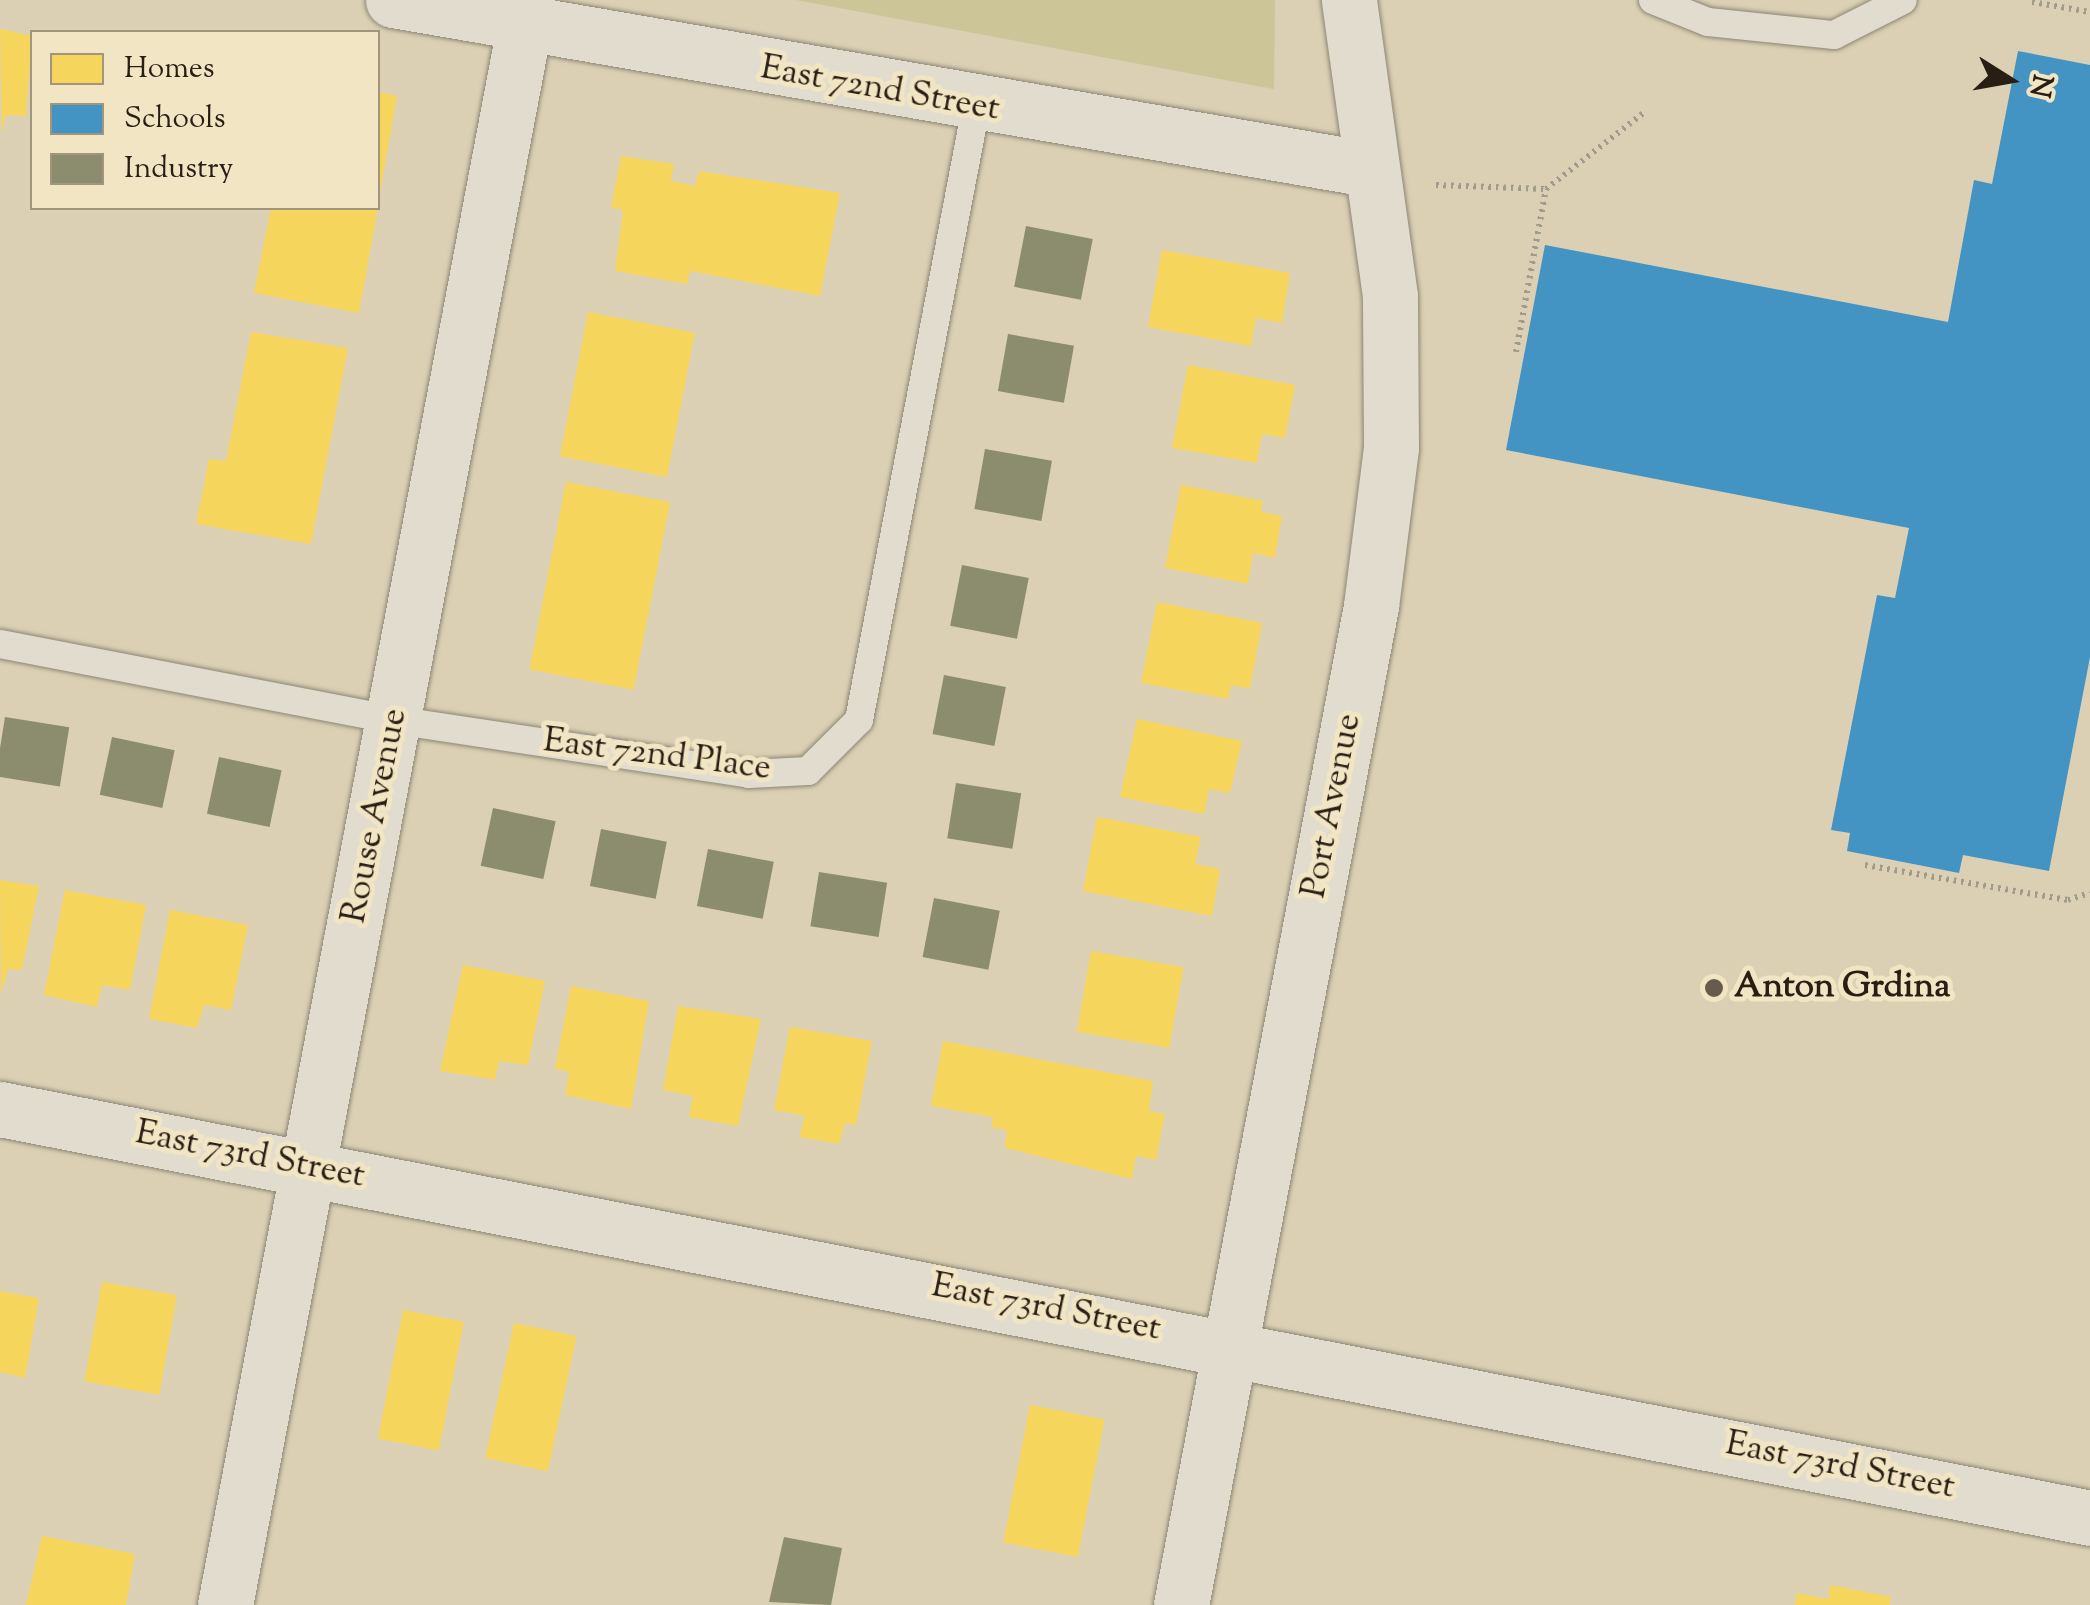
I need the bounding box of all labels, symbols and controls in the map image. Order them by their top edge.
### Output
legend [30,30,380,210]
north arrow [1960,30,2060,130]
text: Homes [124,48,214,91]
street label: East 72nd Street [757,48,1003,132]
text: N [2018,71,2061,101]
text: Schools [124,98,225,141]
text: Industry [124,148,233,191]
street label: Rouse Avenue [335,705,417,927]
street label: Port Avenue [1295,710,1371,902]
street label: East 72nd Place [541,721,773,791]
place label: Anton Grdina [1734,967,1950,1009]
marker: Anton Grdina [1703,977,1725,999]
street label: East 73rd Street [132,1113,368,1199]
street label: East 73rd Street [928,1266,1164,1352]
street label: East 73rd Street [1722,1424,1958,1510]

